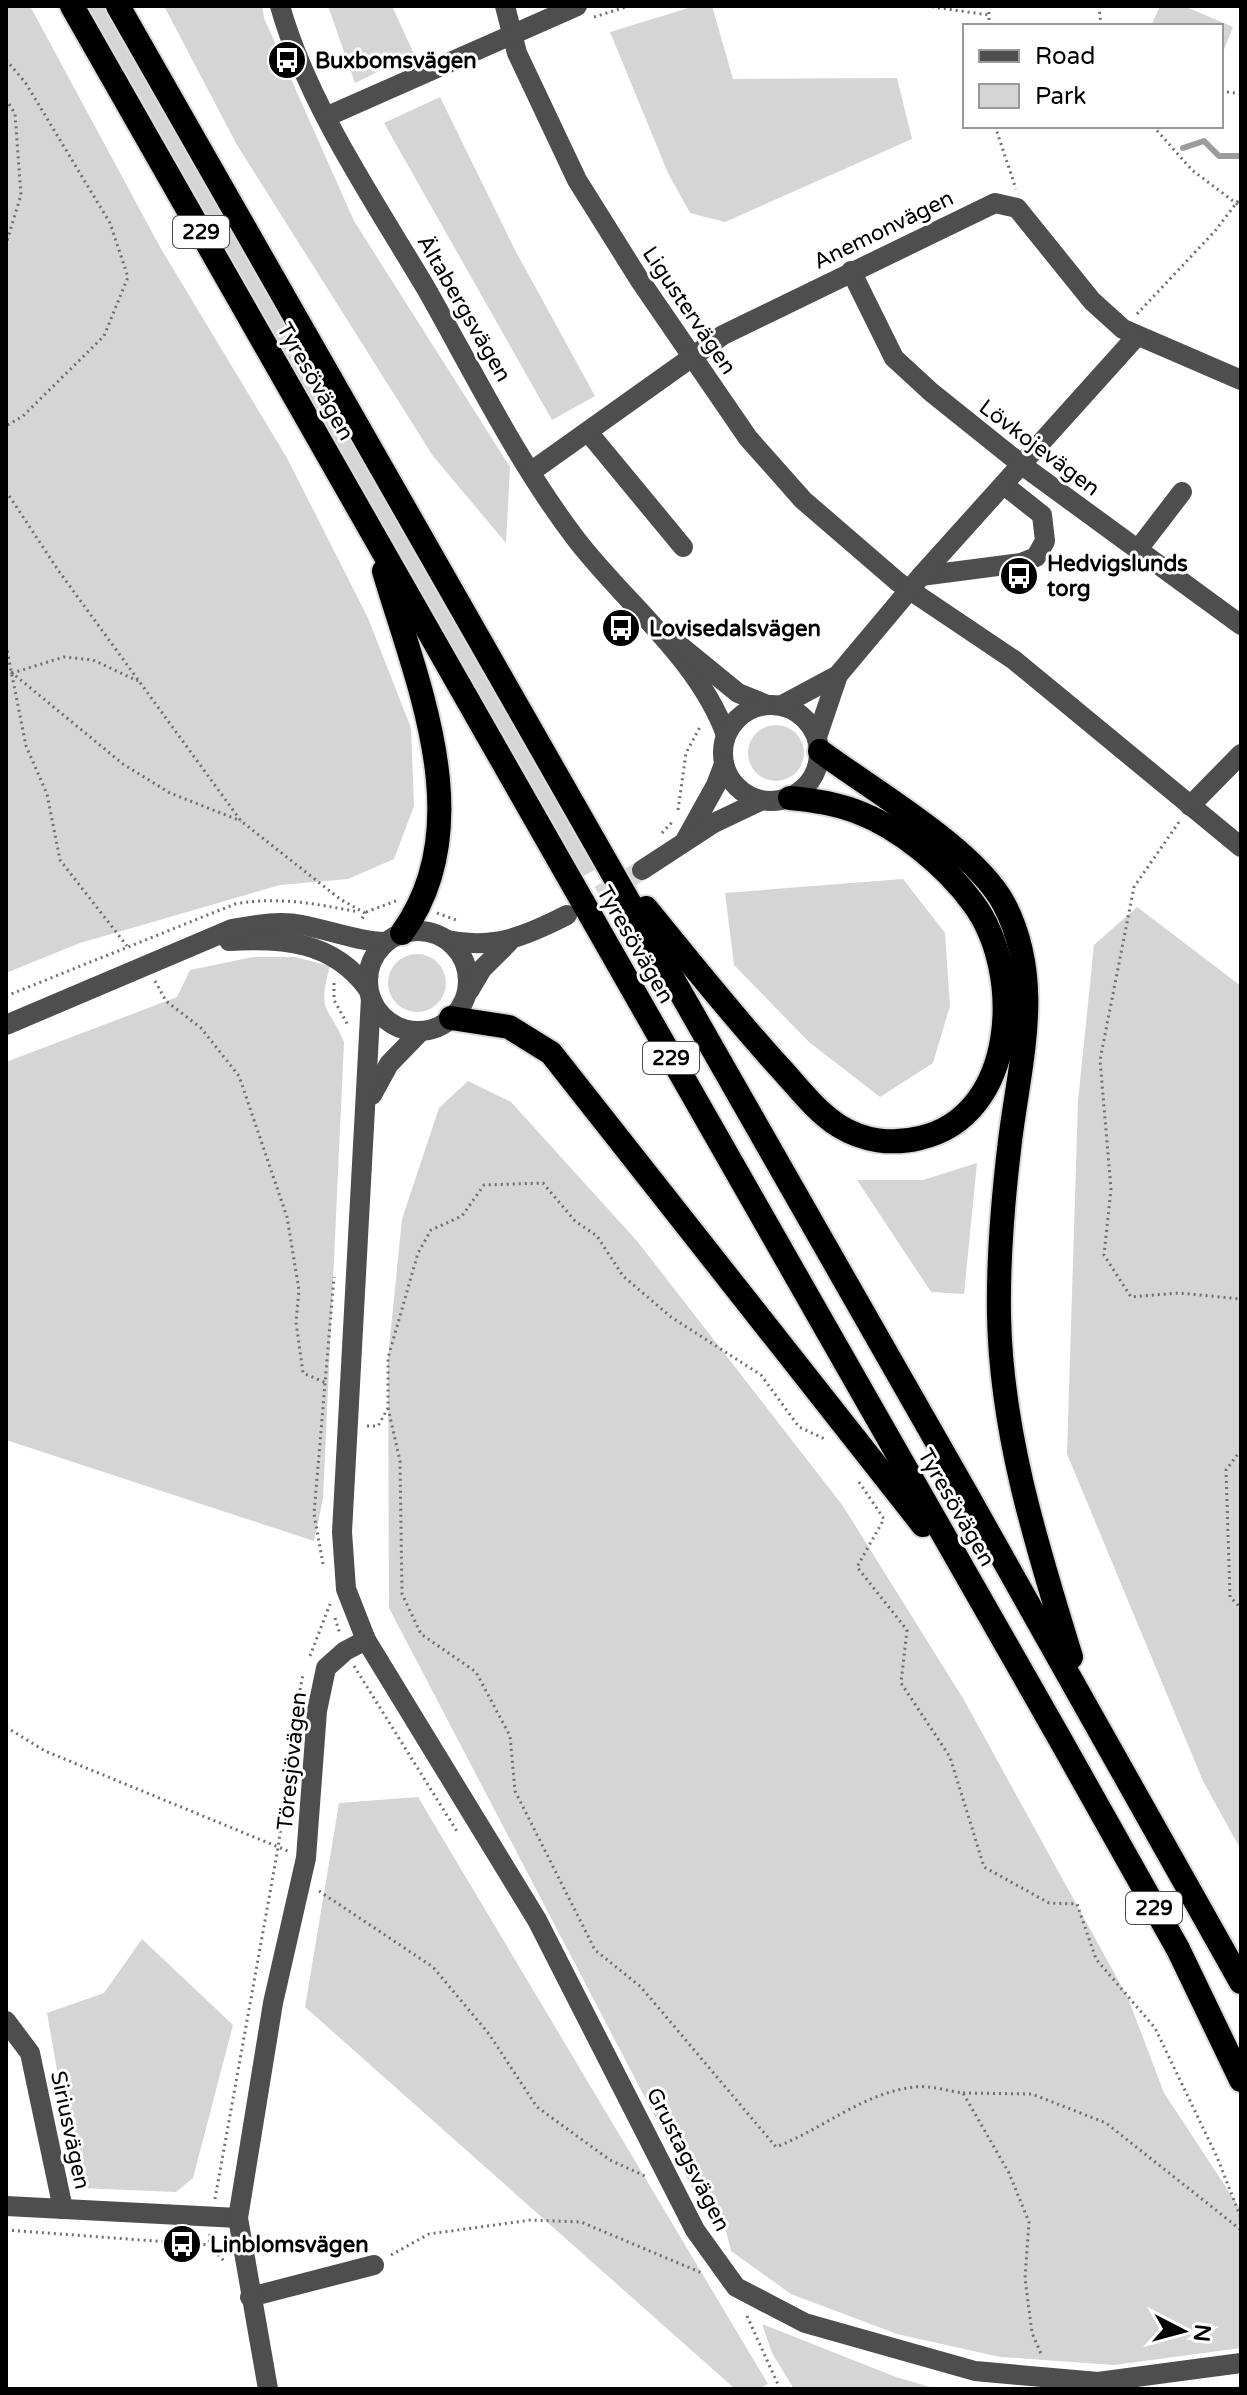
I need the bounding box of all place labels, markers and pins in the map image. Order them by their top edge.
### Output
bus stop icon: Buxbomsvägen [266,39,308,81]
place label: Buxbomsvägen [315,48,477,74]
place label: Hedvigslunds torg [1047,551,1188,602]
bus stop icon: Hedvigslunds torg [998,555,1040,597]
bus stop icon: Lovisedalsvägen [600,607,642,649]
place label: Lovisedalsvägen [649,616,821,642]
bus stop icon: Linblomsvägen [161,2223,203,2265]
place label: Linblomsvägen [210,2232,369,2258]

